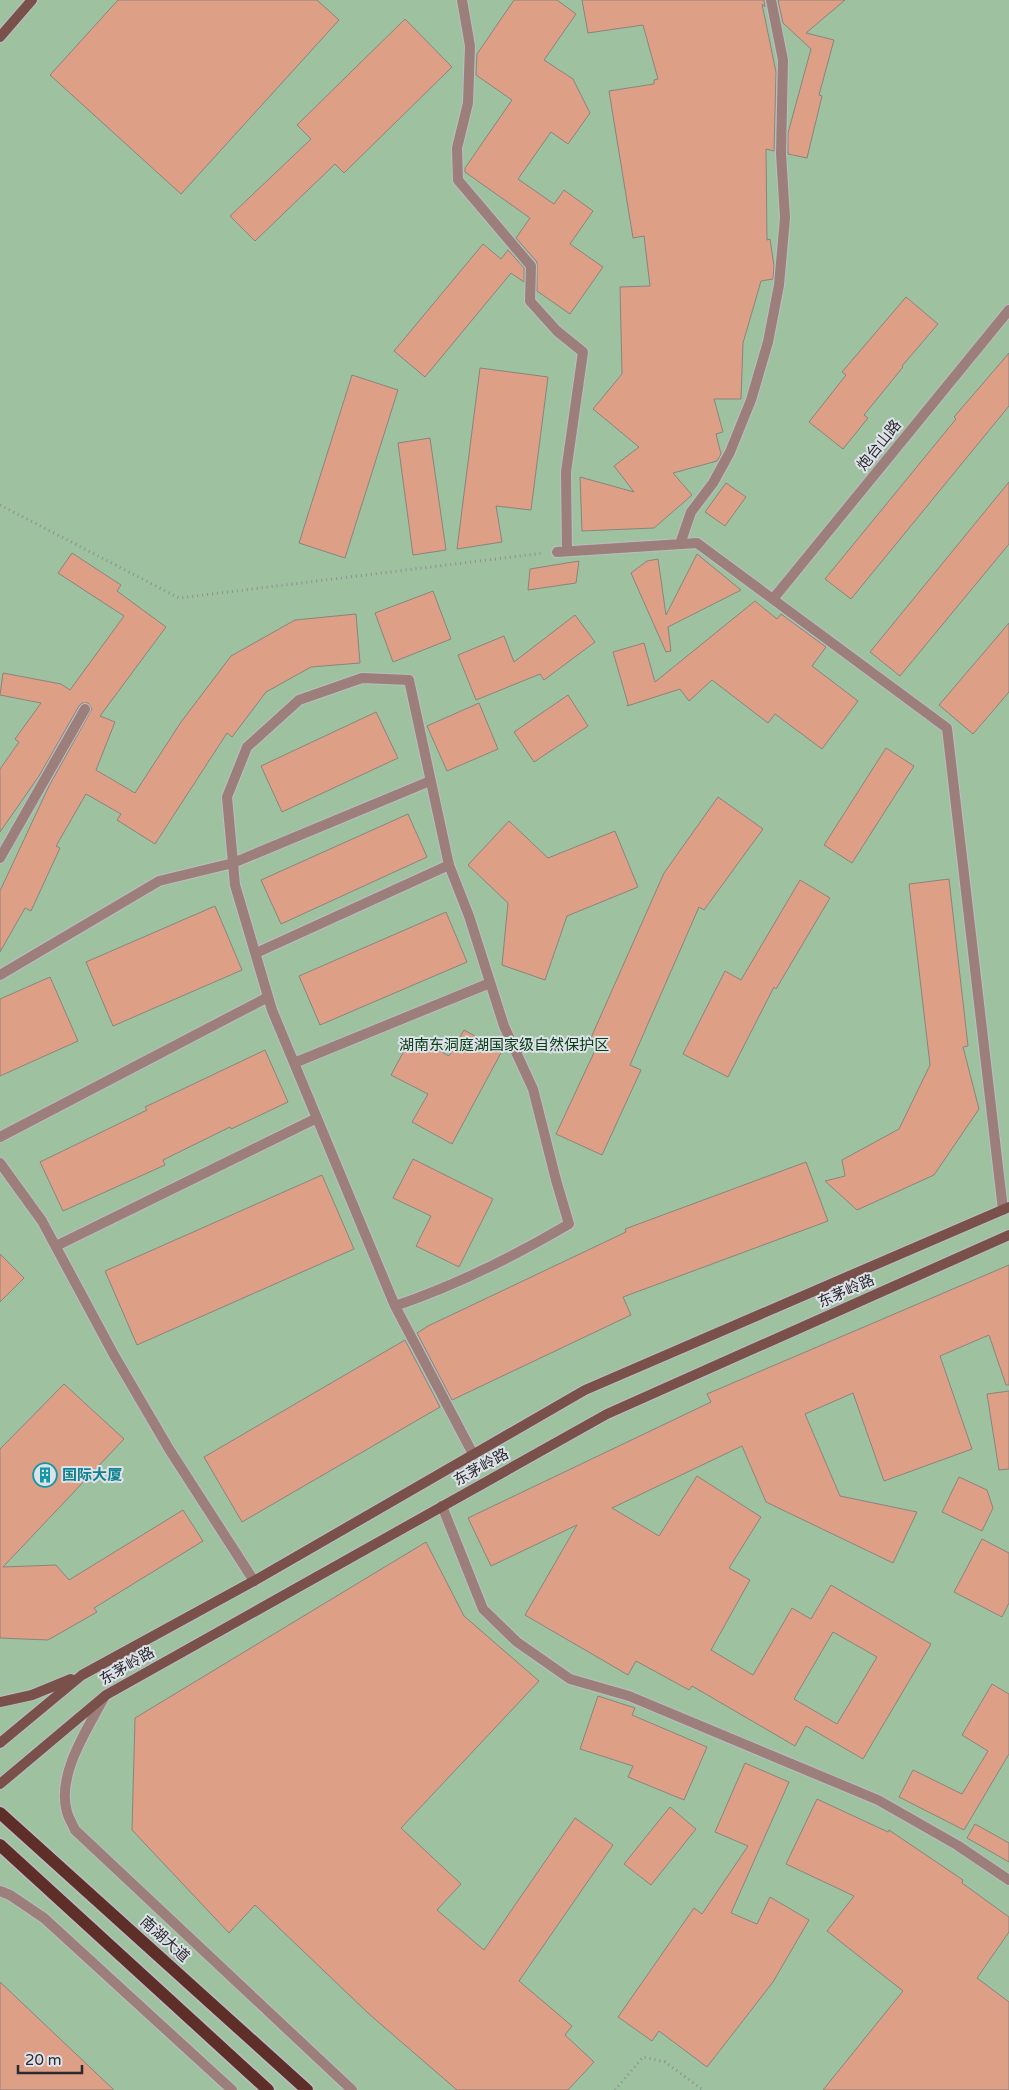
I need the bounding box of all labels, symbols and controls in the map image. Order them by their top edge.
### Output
street label: 炮台山路 [853,416,905,474]
park label: 湖南东洞庭湖国家级自然保护区 [399,1036,609,1054]
street label: 东茅岭路 [815,1271,877,1311]
street label: 东茅岭路 [450,1445,512,1489]
building icon: 国际大厦 [32,1462,58,1488]
place label: 国际大厦 [62,1466,122,1484]
street label: 东茅岭路 [97,1643,157,1689]
street label: 南湖大道 [137,1912,193,1966]
scale bar [18,2042,81,2074]
text: 20 m [25,2051,62,2069]

